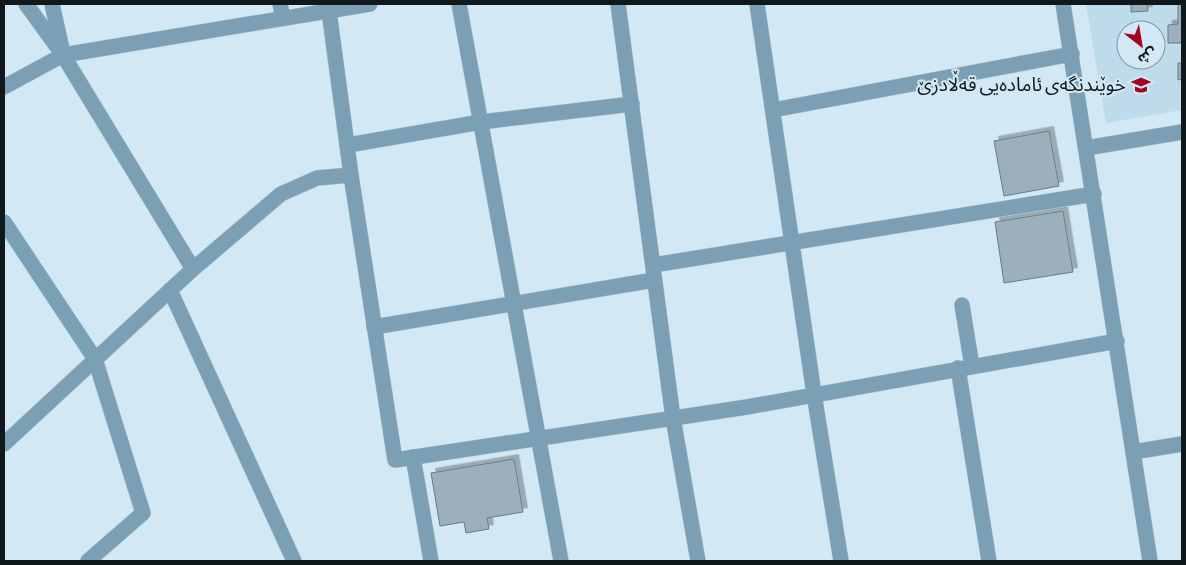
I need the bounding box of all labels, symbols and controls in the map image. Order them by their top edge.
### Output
north arrow [1116,20,1166,70]
text: ش [1135,43,1160,68]
place label: خوێندنگەی ئامادەیی قەڵادزێ [917,70,1126,97]
school or university icon: خوێندنگەی ئامادەیی قەڵادزێ [1130,74,1152,96]

